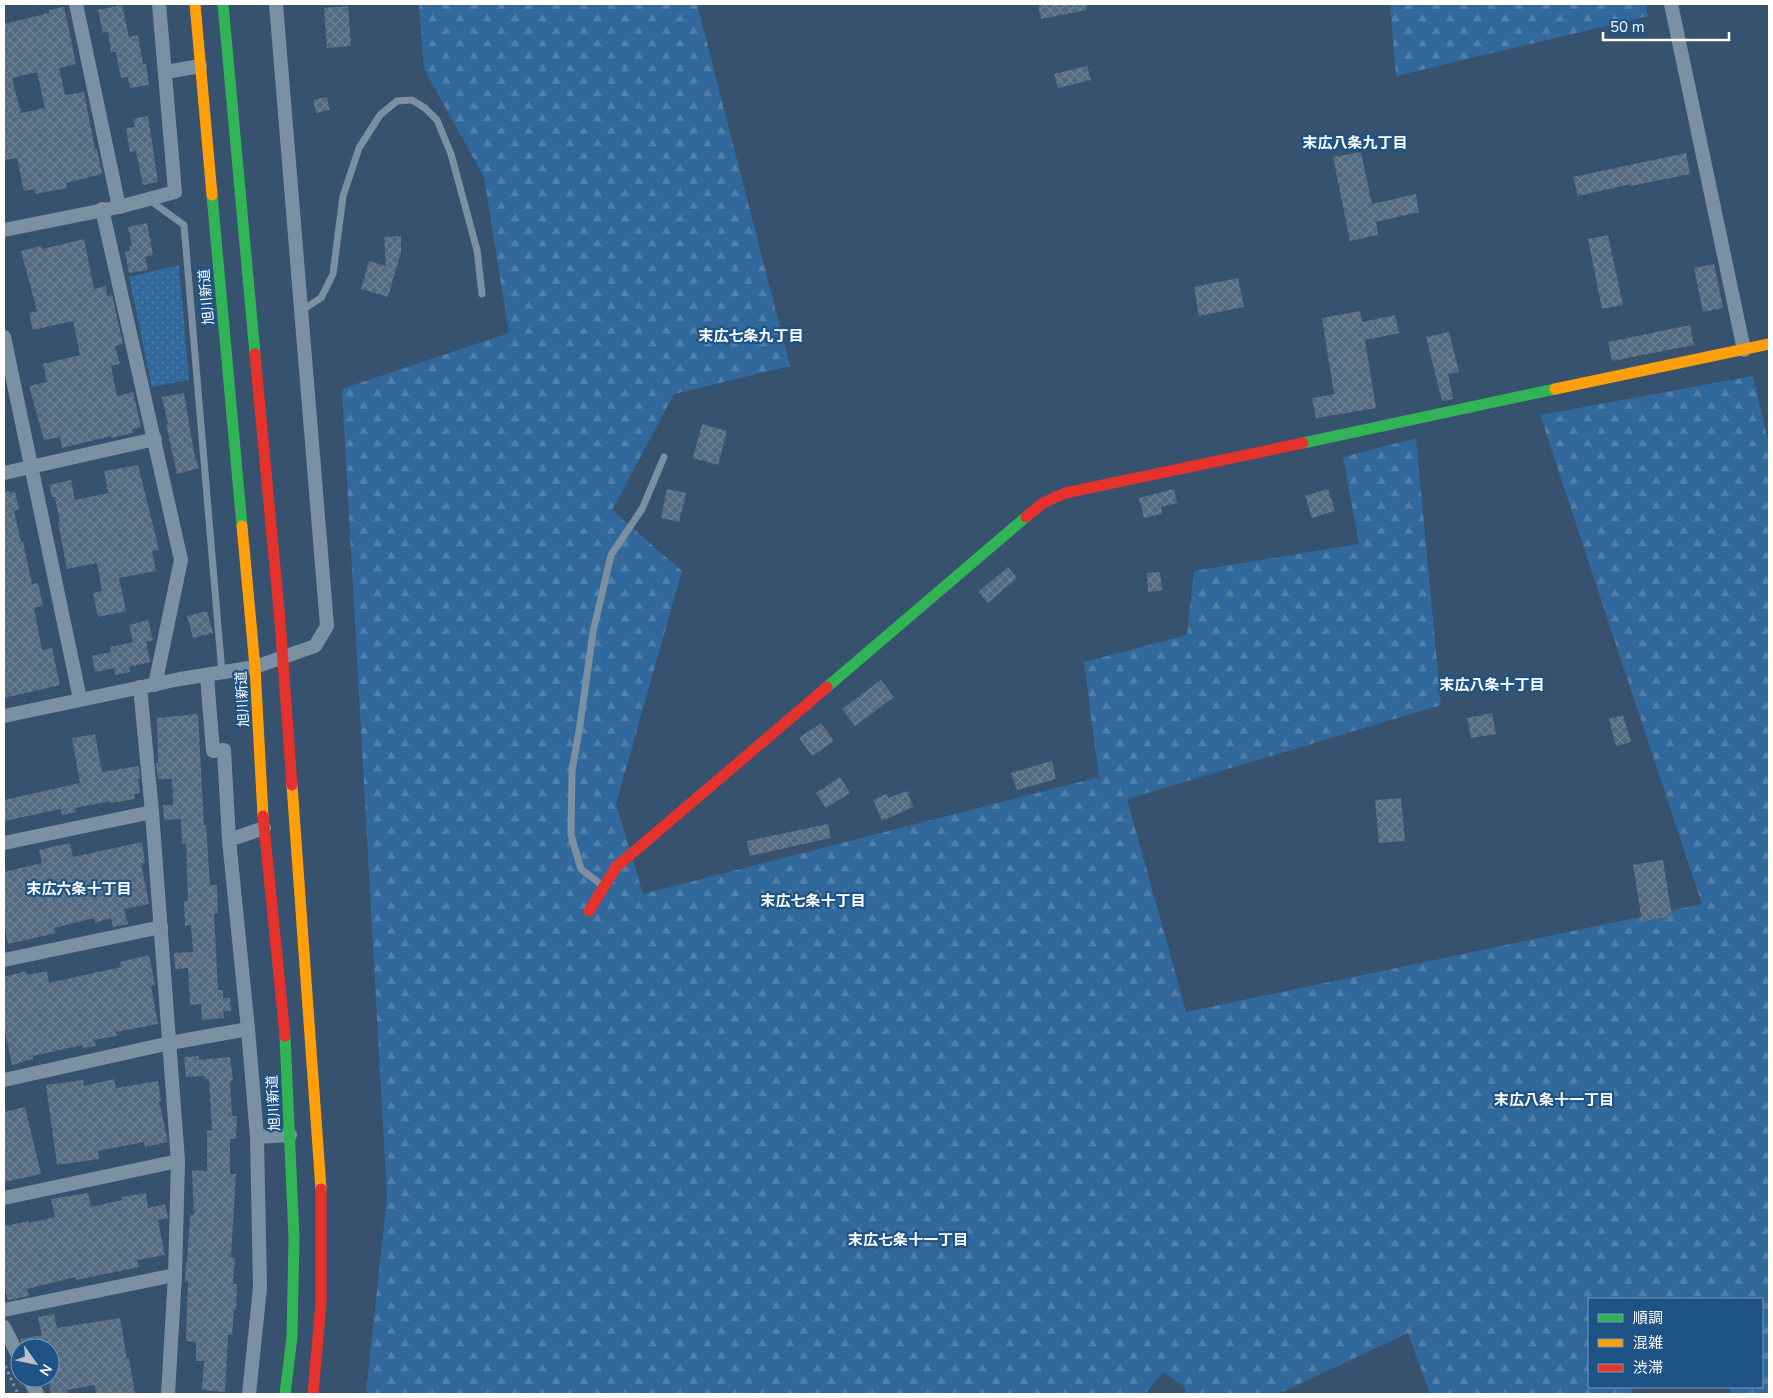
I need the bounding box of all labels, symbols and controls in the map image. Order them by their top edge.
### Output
scale bar [1603,10,1729,42]
text: 50 m [1610,17,1645,37]
district label: 末広八条九丁目 [1302,133,1408,153]
street label: 旭川新道 [195,268,218,326]
district label: 末広七条九丁目 [698,326,804,346]
street label: 旭川新道 [232,671,253,727]
district label: 末広八条十丁目 [1439,675,1545,695]
district label: 末広六条十丁目 [26,879,132,899]
district label: 末広七条十丁目 [760,891,866,911]
street label: 旭川新道 [263,1075,284,1131]
district label: 末広八条十一丁目 [1494,1090,1614,1110]
district label: 末広七条十一丁目 [848,1230,968,1250]
legend [1588,1298,1763,1388]
text: 順調 [1633,1308,1663,1328]
text: 混雑 [1633,1333,1663,1353]
north arrow [10,1338,60,1388]
text: 渋滞 [1633,1358,1663,1378]
text: N [35,1360,56,1379]

